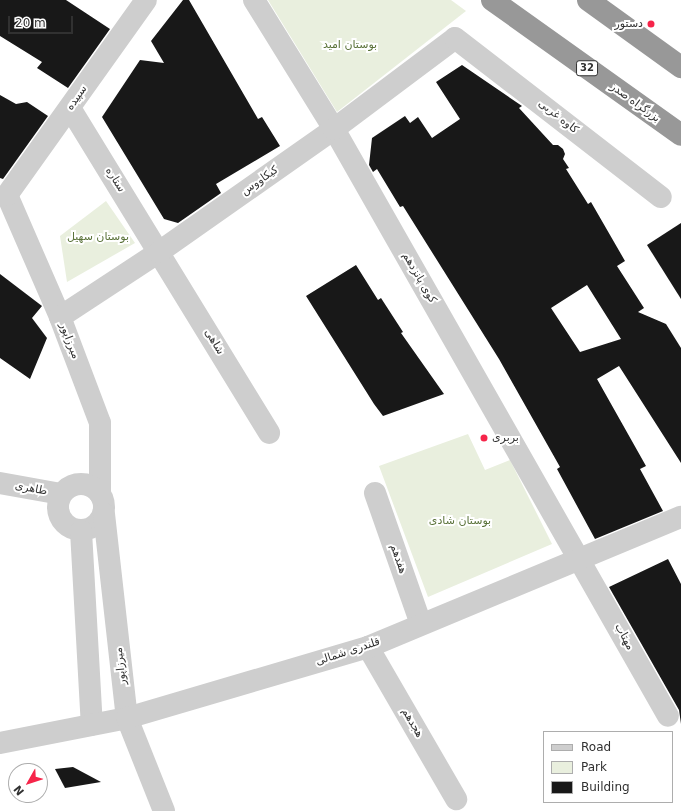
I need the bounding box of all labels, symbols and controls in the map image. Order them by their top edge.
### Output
scale bar [10,8,75,34]
text: 20 m [15,16,46,30]
place label: دستور [615,17,643,31]
marker: دستور [646,19,656,29]
park label: بوستان امید [323,38,377,52]
road number: 32 [576,60,598,76]
street label: بزرگراه صدر [607,80,663,126]
street label: سپیده [64,83,90,113]
street label: کاوه غربی [535,97,581,137]
street label: کیکاووس [239,164,281,198]
street label: ستاره [102,165,128,195]
park label: بوستان سهیل [67,230,129,244]
street label: کوی پانزدهم [399,250,439,306]
street label: میرزاپور [56,321,82,361]
street label: شاهی [201,327,227,357]
place label: بربری [492,431,519,445]
marker: بربری [479,433,489,443]
street label: طاهری [14,479,48,499]
park label: بوستان شادی [429,514,491,528]
street label: هفدهم [387,543,409,575]
street label: مهتاب [611,622,637,652]
street label: قلندری شمالی [314,635,382,669]
street label: میرزاپور [112,647,130,685]
street label: هجدهم [398,706,426,740]
legend [543,731,673,803]
text: Road [581,740,611,754]
text: Park [581,760,607,774]
north arrow [8,763,48,803]
text: Building [581,780,630,794]
text: N [11,783,27,798]

